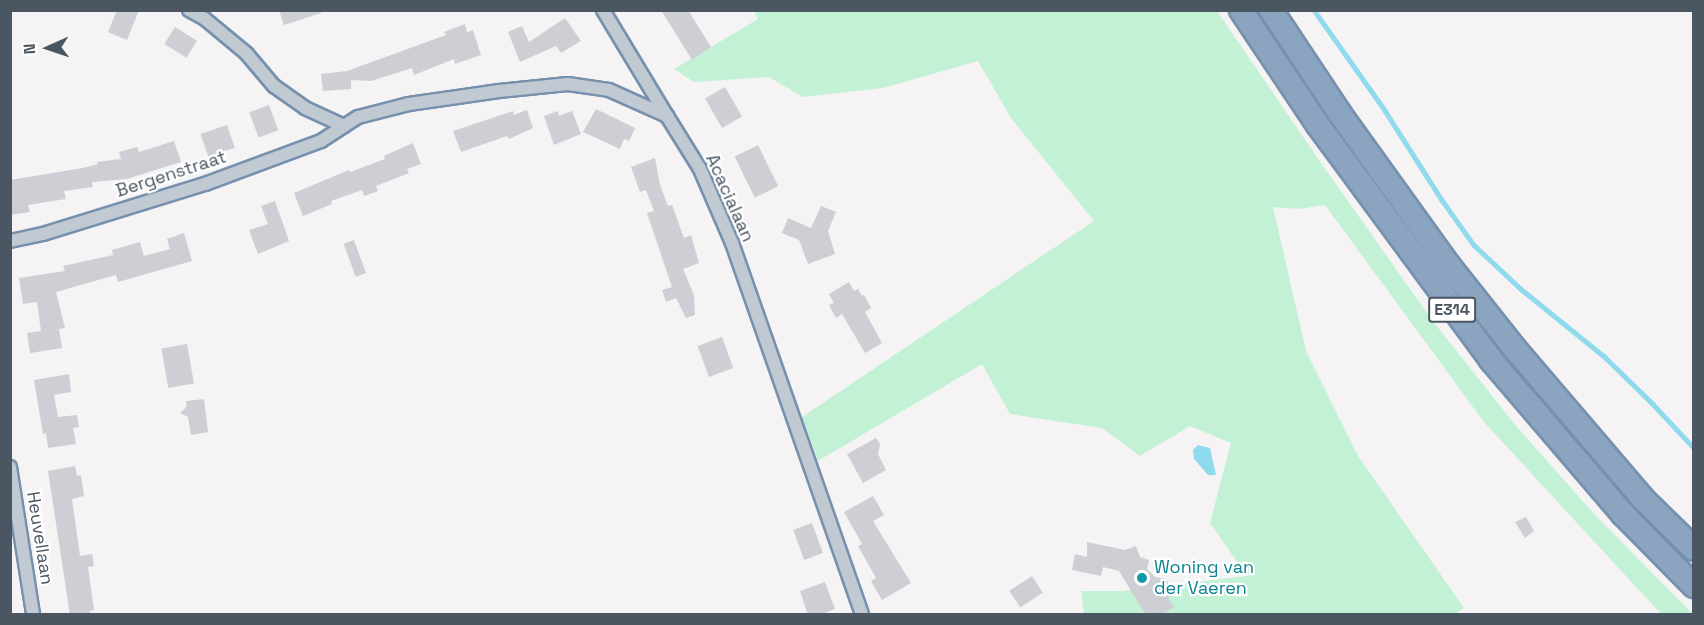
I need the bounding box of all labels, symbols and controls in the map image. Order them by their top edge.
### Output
north arrow [18,18,78,78]
text: N [19,43,40,55]
street label: Bergenstraat [113,146,229,202]
street label: Acacialaan [701,151,759,245]
road number: E314 [1428,297,1476,323]
street label: Heuvellaan [22,490,58,586]
place label: Woning van der Vaeren [1154,557,1254,600]
marker: Woning van der Vaeren [1135,571,1149,585]

